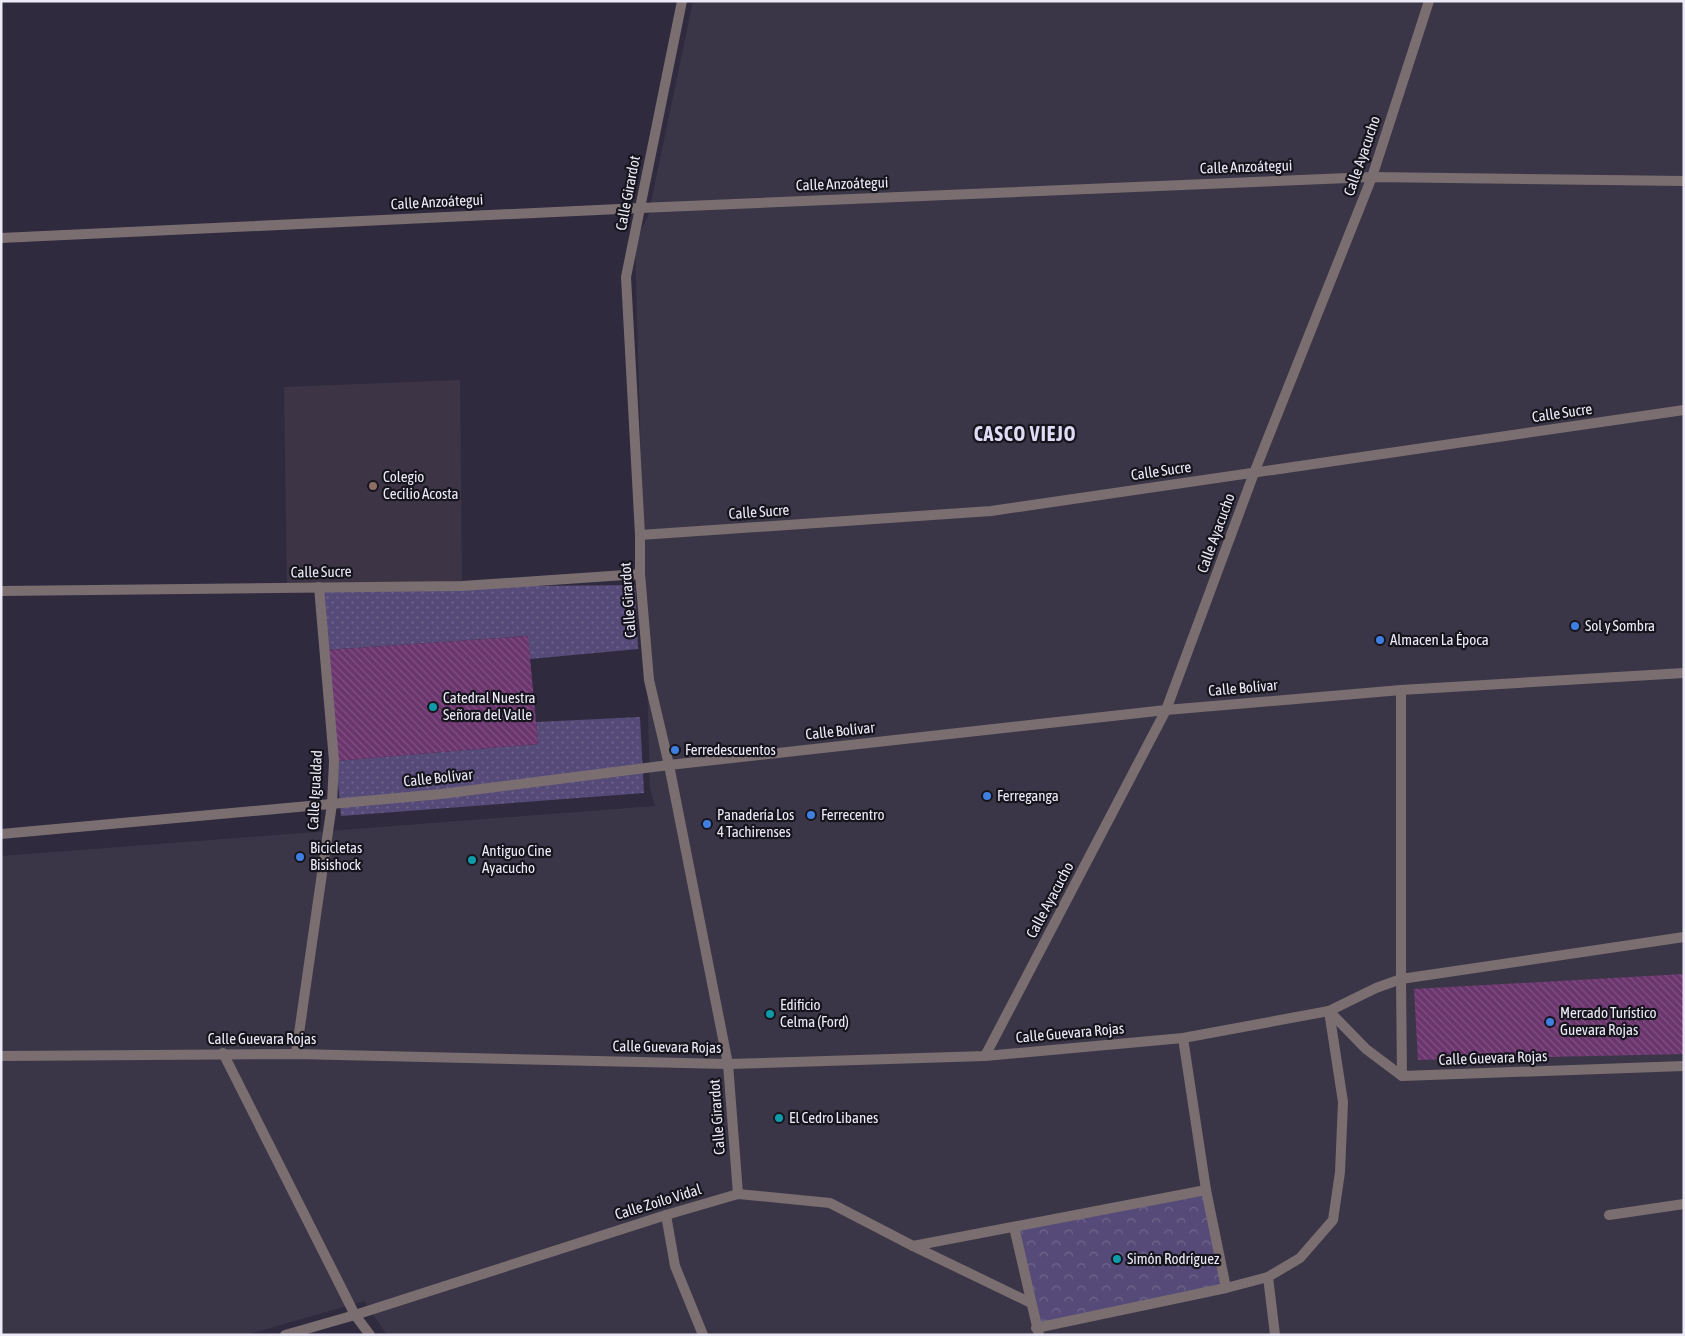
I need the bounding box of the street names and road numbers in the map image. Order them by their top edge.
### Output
street label: Calle Ayacucho [1340,114,1383,198]
street label: Calle Girardot [612,154,643,232]
street label: Calle Anzoátegui [1200,156,1292,177]
street label: Calle Anzoátegui [796,173,888,194]
street label: Calle Anzoátegui [390,191,484,212]
street label: Calle Sucre [1531,400,1593,425]
street label: Calle Sucre [1130,458,1192,483]
street label: Calle Ayacucho [1193,491,1238,575]
street label: Calle Sucre [728,501,790,522]
street label: Calle Sucre [290,562,352,581]
street label: Calle Girardot [616,562,639,638]
street label: Calle Bolívar [1208,676,1279,699]
street label: Calle Bolívar [805,718,876,743]
street label: Calle Igualdad [304,750,325,830]
street label: Calle Bolívar [403,765,474,790]
street label: Calle Ayacucho [1022,859,1077,941]
street label: Calle Guevara Rojas [1015,1019,1125,1046]
street label: Calle Guevara Rojas [208,1030,316,1047]
street label: Calle Guevara Rojas [613,1037,721,1056]
street label: Calle Guevara Rojas [1438,1047,1548,1068]
street label: Calle Girardot [705,1079,728,1155]
street label: Calle Zoilo Vidal [613,1180,703,1223]

